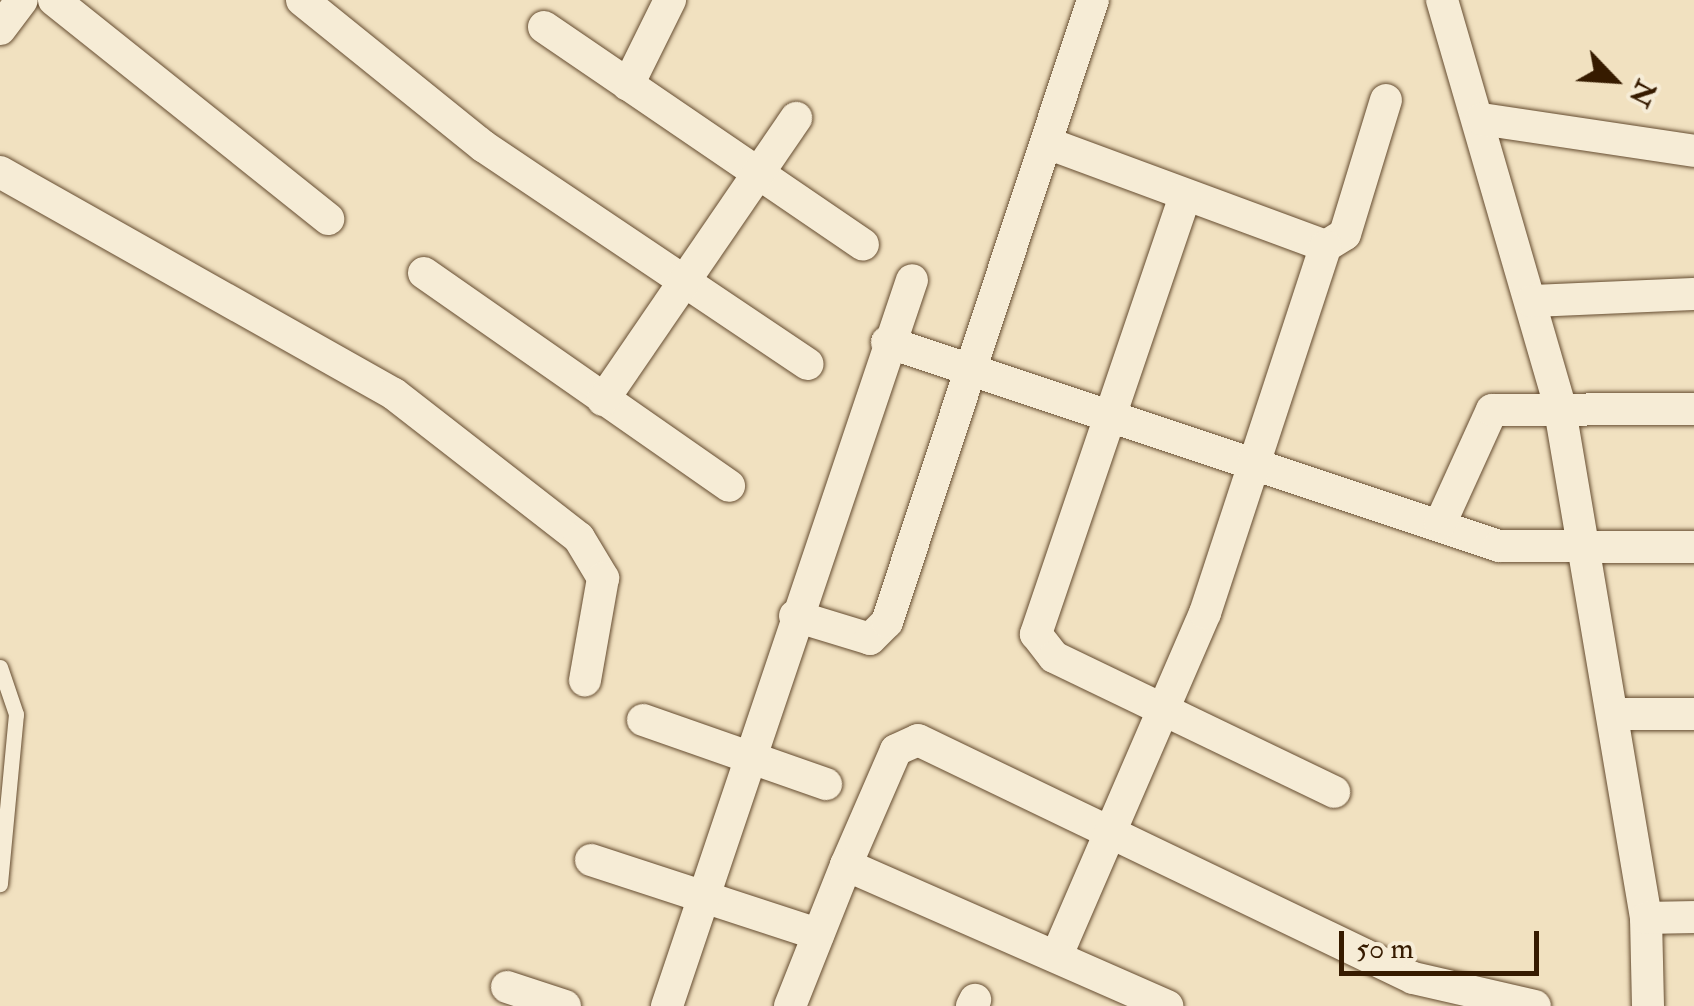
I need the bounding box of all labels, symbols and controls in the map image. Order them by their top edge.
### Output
north arrow [1564,30,1664,130]
text: N [1620,74,1663,112]
scale bar [1344,911,1544,973]
text: 50 m [1356,930,1414,967]

